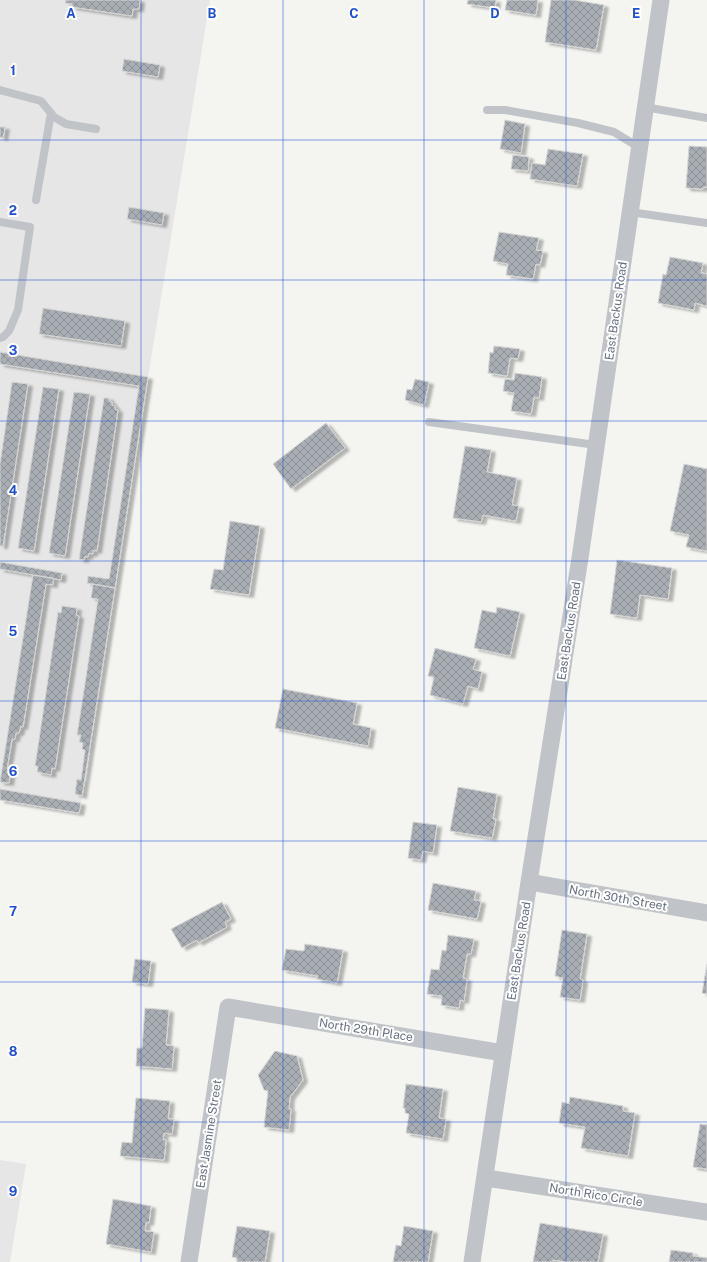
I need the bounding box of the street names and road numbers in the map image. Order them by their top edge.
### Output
street label: East Backus Road [602,261,630,361]
street label: East Backus Road [554,581,584,681]
street label: North 30th Street [568,882,668,914]
street label: East Backus Road [504,901,534,1001]
street label: North 29th Place [318,1016,414,1044]
street label: East Jasmine Street [193,1078,225,1189]
street label: North Rico Circle [548,1181,644,1209]

